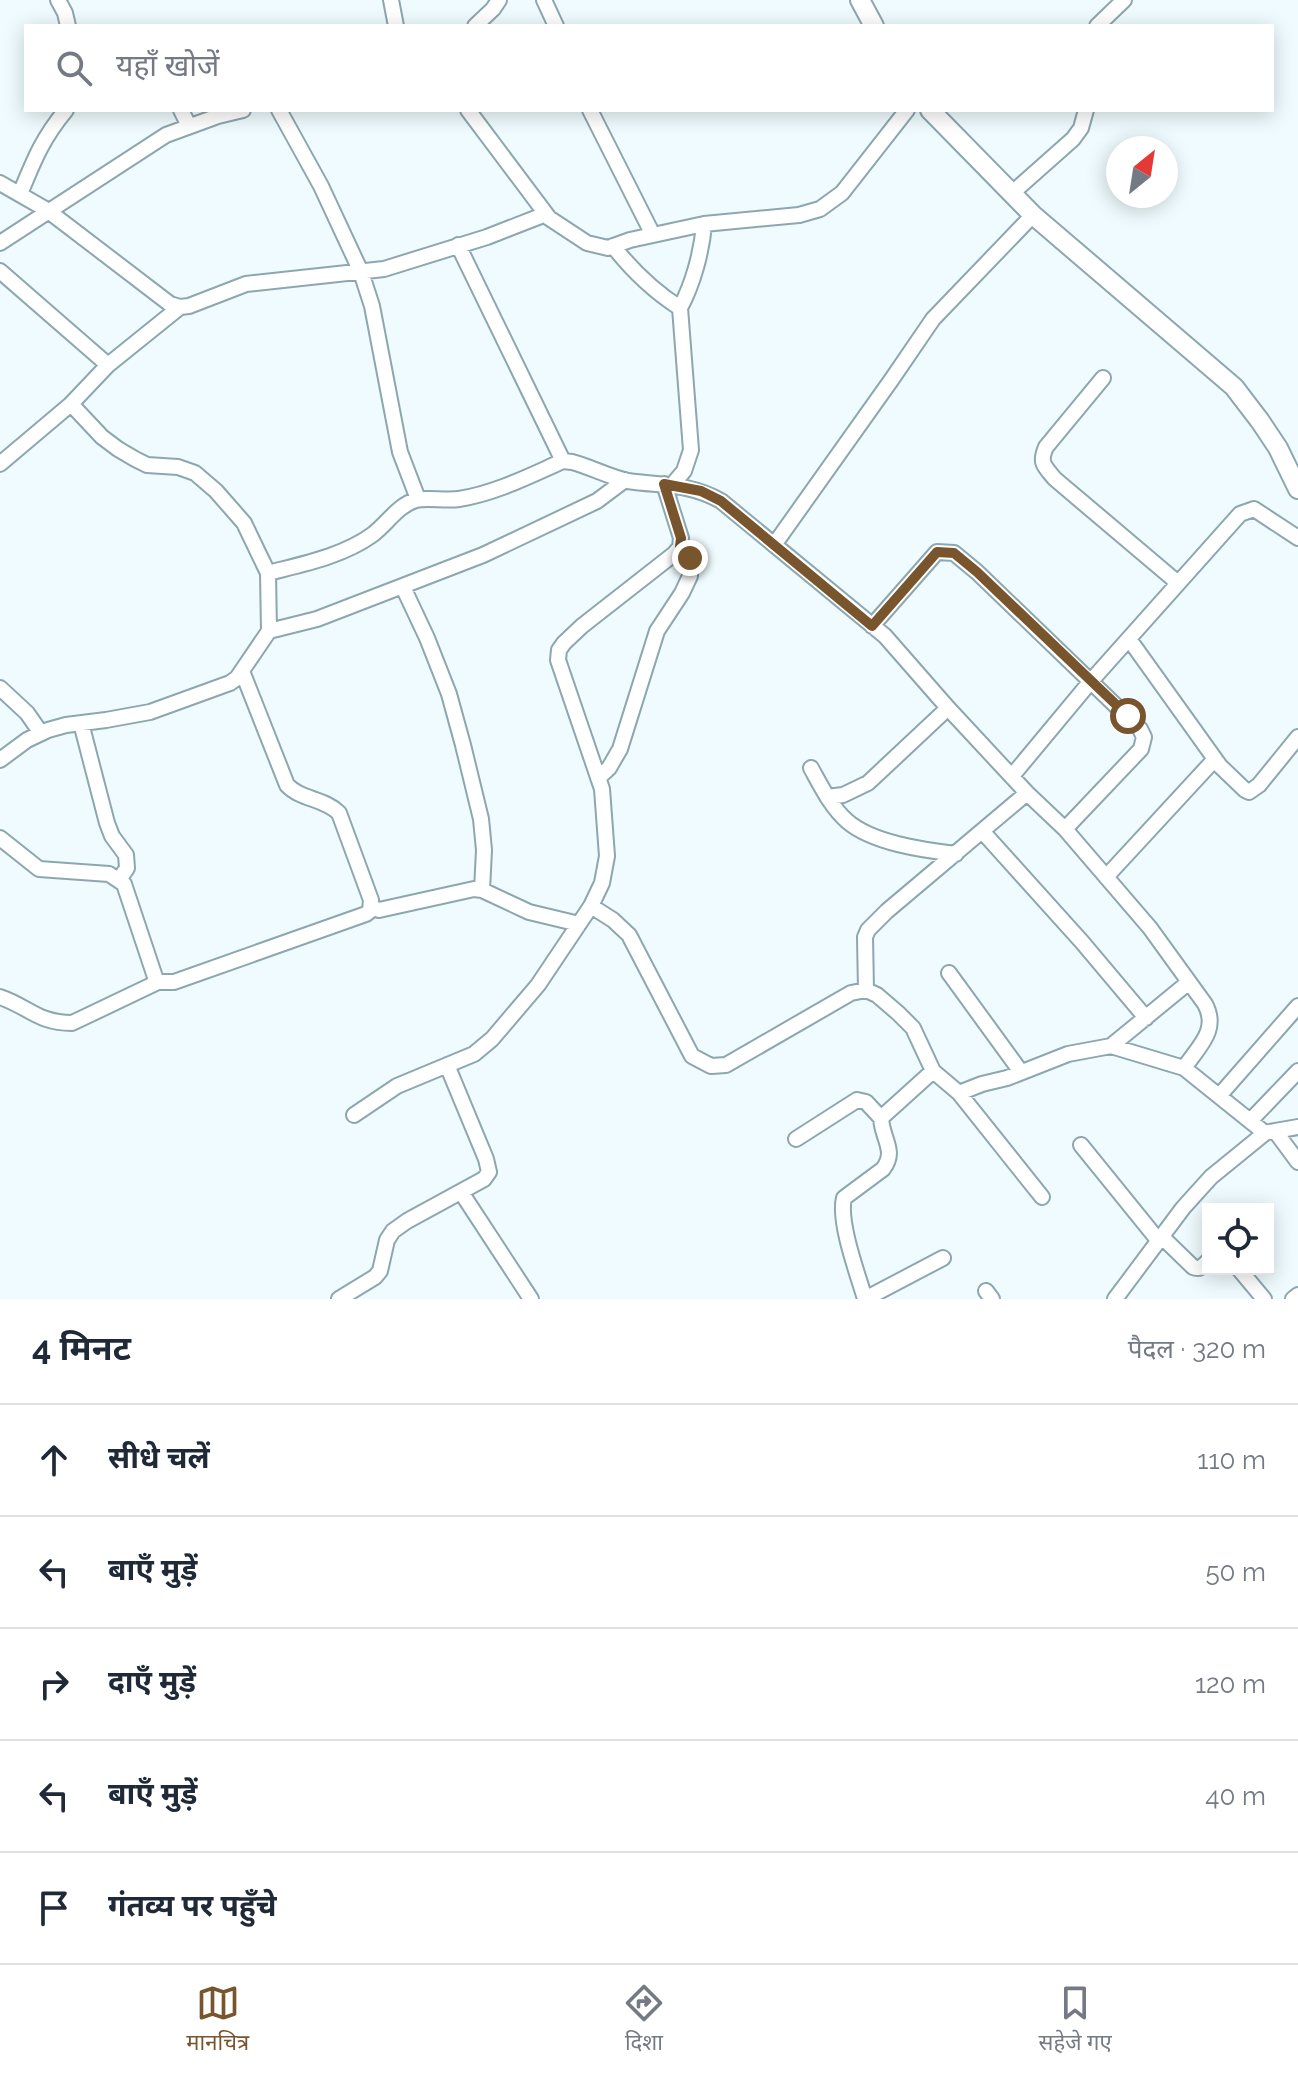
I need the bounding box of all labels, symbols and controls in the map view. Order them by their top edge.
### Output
search box [24,24,1274,112]
icon: search [52,46,96,90]
text: यहाँ खोजें [116,48,219,83]
north arrow [1106,136,1178,208]
route end [672,540,708,576]
route start [1110,698,1146,734]
map controls [1202,1203,1274,1275]
button: locate [1202,1203,1274,1275]
text: 4 मिनट [32,1328,131,1368]
text: पैदल · 320 m [1128,1334,1266,1364]
icon: ahead [32,1438,76,1482]
text: सीधे चलें [108,1440,210,1475]
text: 110 m [1197,1445,1266,1475]
icon: left [32,1550,76,1594]
text: बाएँ मुड़ें [108,1552,197,1587]
text: 50 m [1205,1557,1266,1587]
icon: right [32,1662,76,1706]
text: दाएँ मुड़ें [108,1664,196,1699]
text: 120 m [1195,1669,1266,1699]
icon: left [32,1774,76,1818]
text: बाएँ मुड़ें [108,1776,197,1811]
text: 40 m [1205,1781,1266,1811]
icon: arrive [32,1886,76,1930]
text: गंतव्य पर पहुँचे [108,1888,277,1923]
tab: मानचित्र [186,1981,249,2059]
tab: दिशा [622,1981,666,2059]
tab: सहेजे गए [1039,1981,1112,2059]

